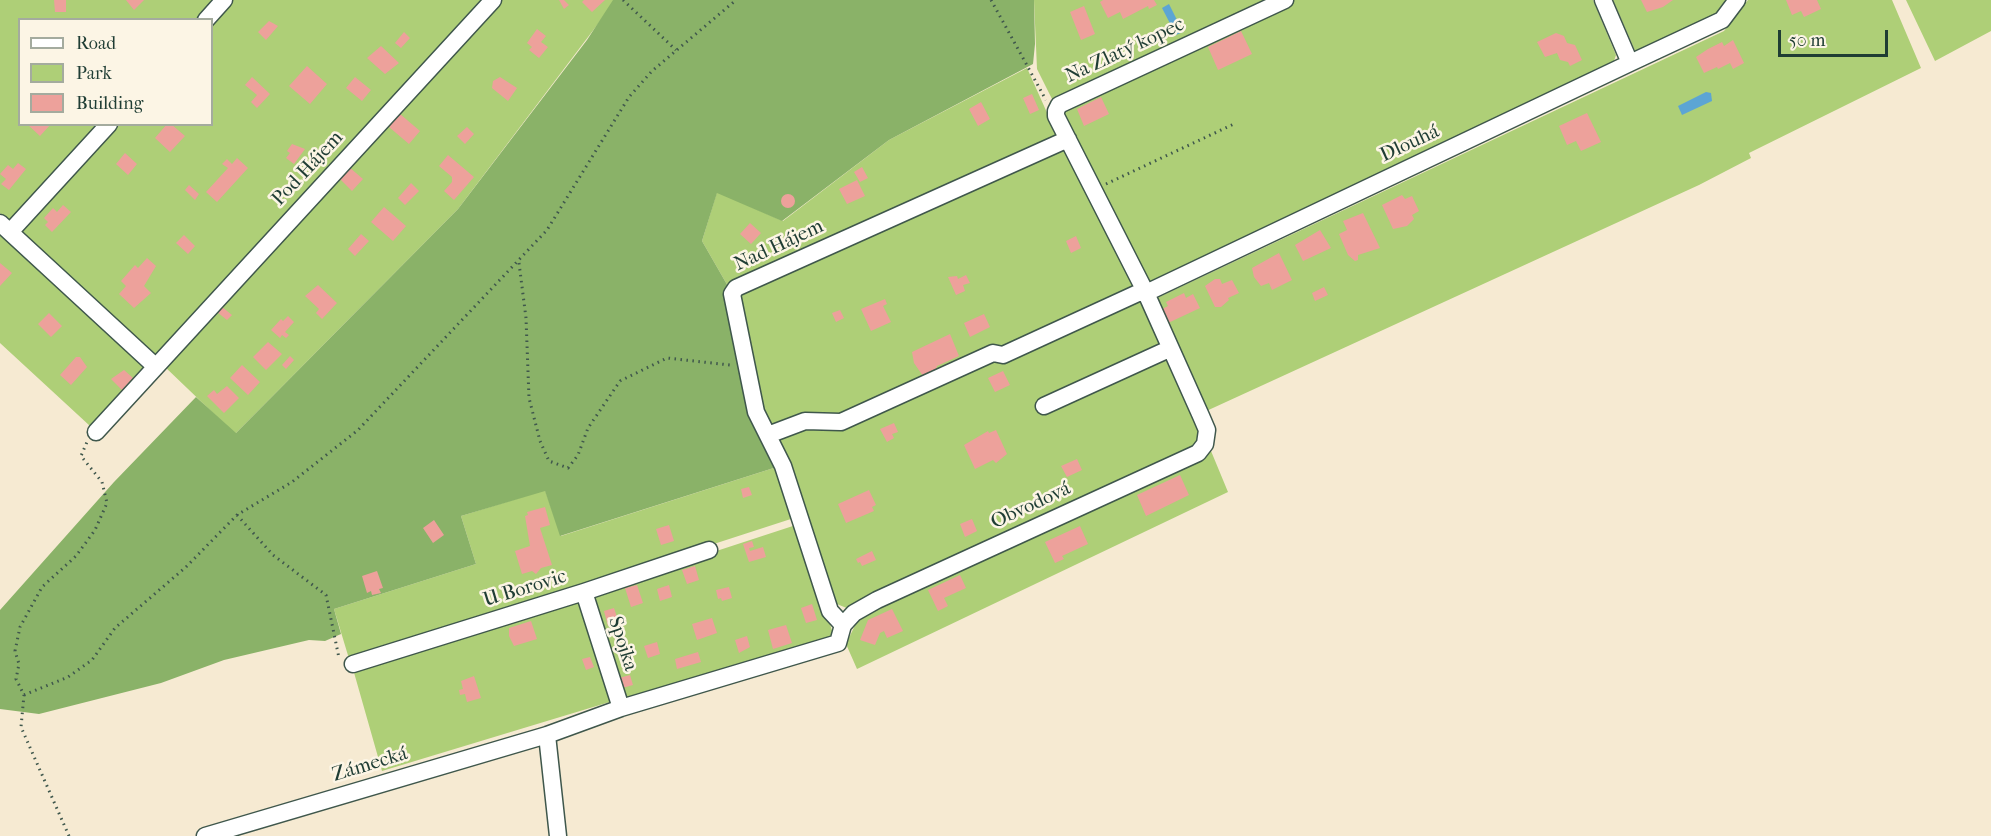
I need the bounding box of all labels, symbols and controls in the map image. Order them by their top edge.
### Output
street label: Na Zlatý kopec [1062,13,1188,89]
legend [18,18,213,126]
scale bar [1781,18,1890,56]
text: 50 m [1789,30,1825,51]
text: Road [76,33,116,54]
text: Park [76,63,112,84]
text: Building [76,93,143,114]
street label: Dlouhá [1377,120,1443,168]
street label: Pod Hájem [267,127,349,211]
street label: Nad Hájem [731,215,827,277]
street label: Obvodová [987,477,1075,535]
street label: U Borovic [481,565,569,613]
street label: Spojka [602,614,642,674]
street label: Zámecká [329,742,411,788]

